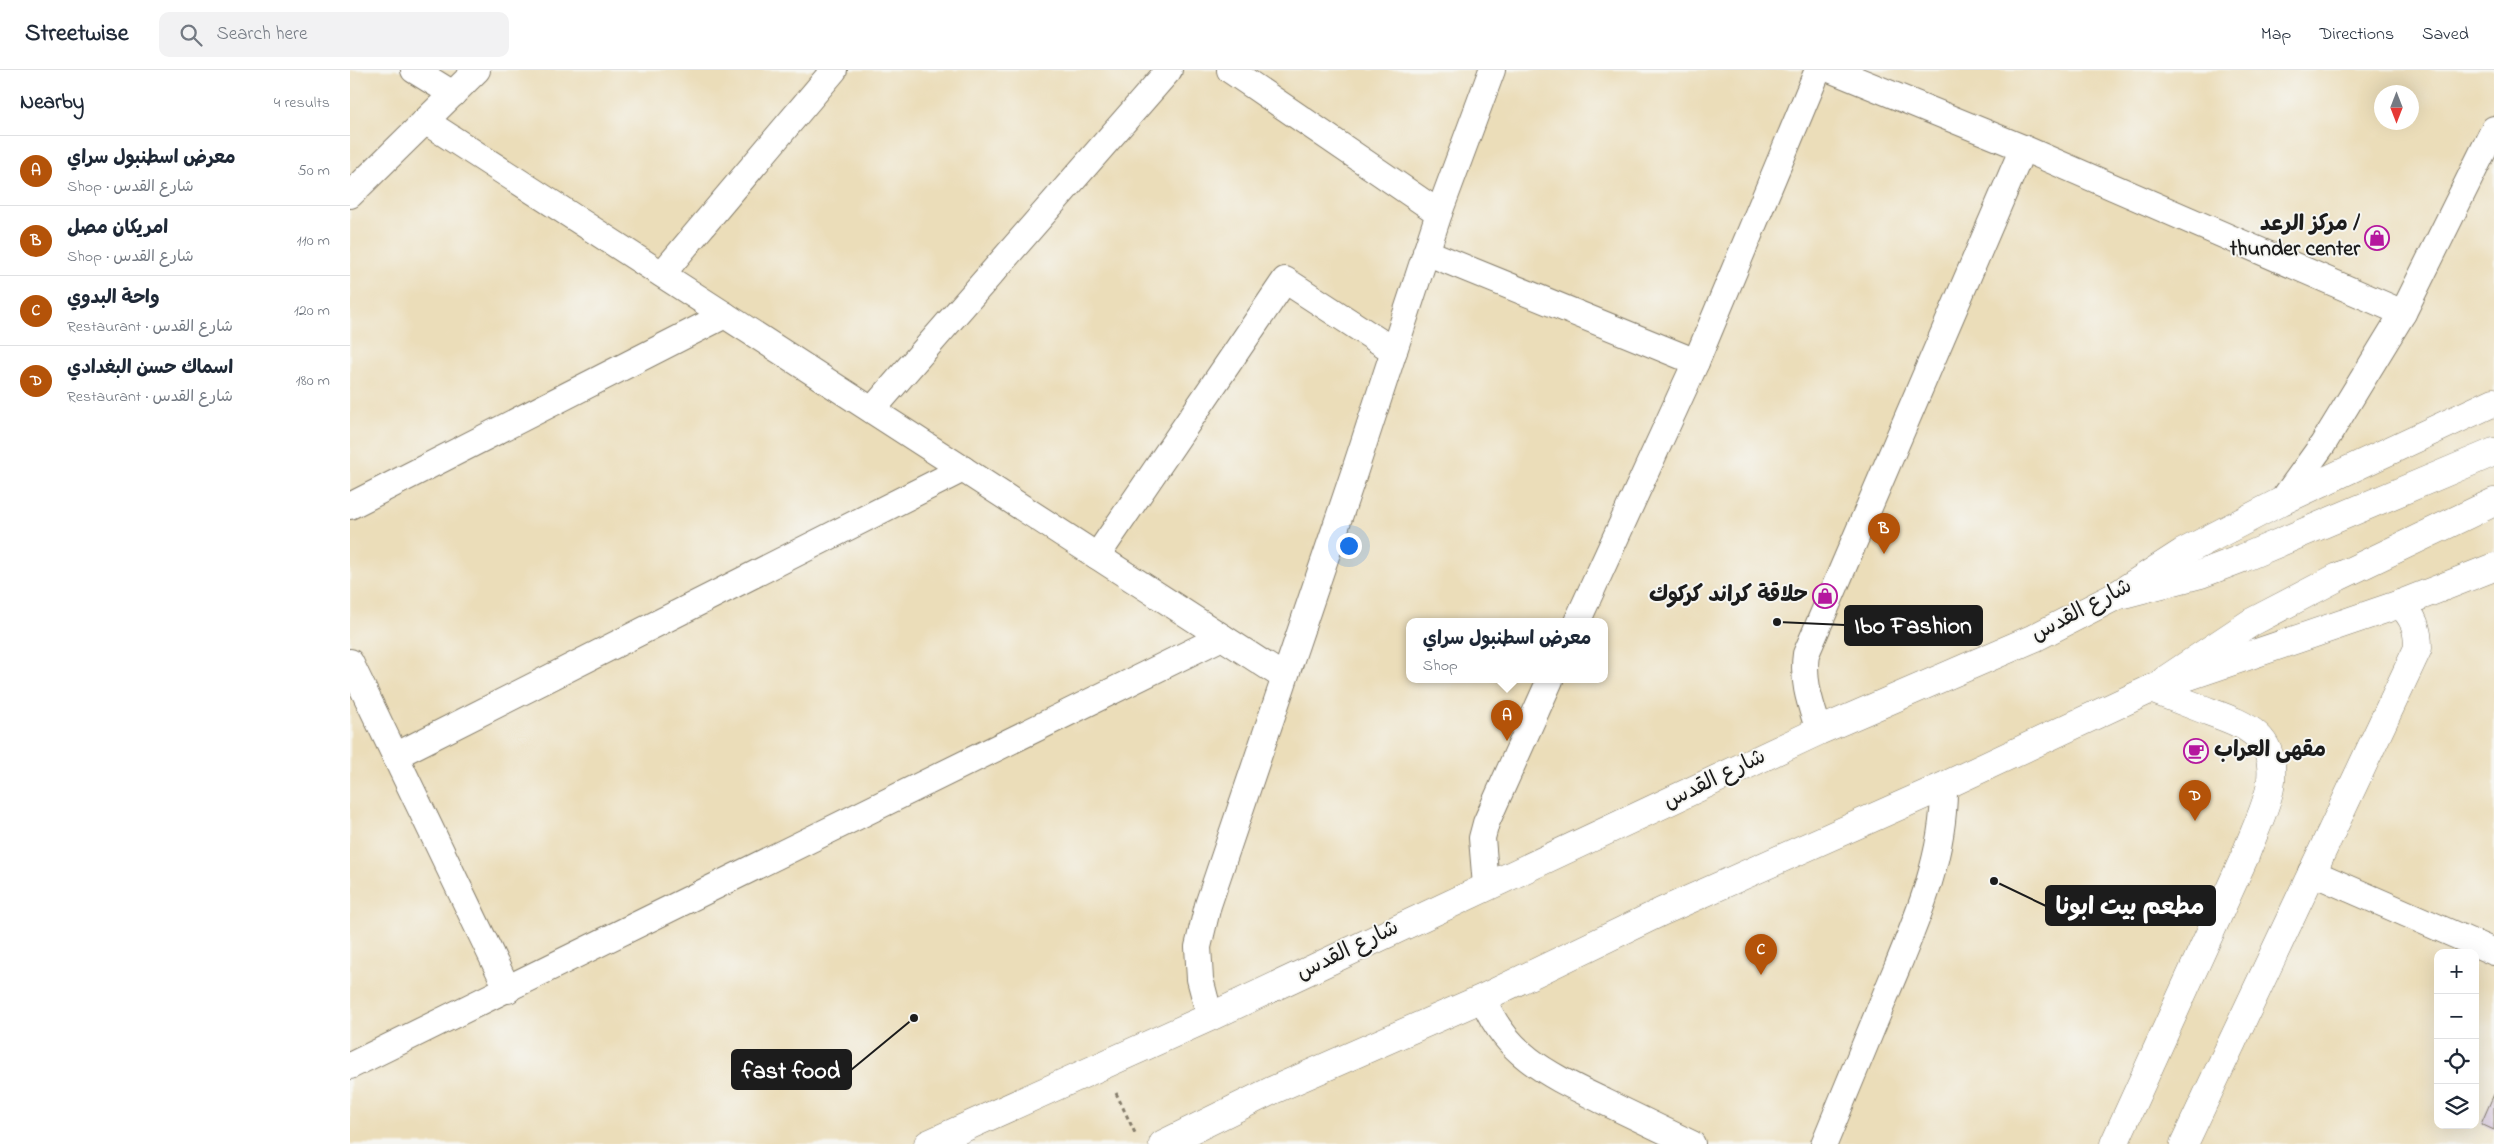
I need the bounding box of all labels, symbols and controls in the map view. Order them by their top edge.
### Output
search box [159,12,509,57]
text: Streetwise [25,17,129,52]
icon: search [177,21,205,49]
text: Search here [217,21,308,48]
text: Map [2261,22,2291,48]
text: Directions [2319,22,2394,48]
text: Saved [2422,22,2469,48]
north arrow [2374,85,2419,130]
text: Nearby [20,88,84,118]
text: 4 results [274,91,330,115]
text: معرض اسطنبول سراي [67,145,235,172]
text: A [31,159,41,183]
text: 50 m [298,159,330,183]
text: Shop · شارع القدس [67,175,194,199]
place label: مركز الرعد / thunder center [2229,209,2361,266]
text: امريكان مصل [67,215,168,242]
shop icon: مركز الرعد / thunder center [2364,225,2390,251]
text: B [31,229,41,253]
text: 110 m [296,229,330,253]
text: Shop · شارع القدس [67,245,194,269]
text: واحة البدوي [67,285,160,312]
text: C [32,299,40,323]
text: 120 m [294,299,330,323]
text: Restaurant · شارع القدس [67,315,233,339]
text: اسماك حسن البغدادي [67,355,233,382]
text: D [30,369,42,393]
text: 180 m [296,369,330,393]
text: Restaurant · شارع القدس [67,385,233,409]
pin: B [1868,513,1900,554]
your location [1336,533,1362,559]
street label: شارع القدس [2026,571,2138,651]
place label: حلاقة كراند كركوك [1649,580,1808,612]
shop icon: حلاقة كراند كركوك [1812,583,1838,609]
callout: Ibo Fashion [1845,606,1982,645]
text: Ibo Fashion [1854,610,1972,645]
popup [1406,618,1608,683]
text: معرض اسطنبول سراي [1423,626,1591,653]
text: Shop [1423,654,1458,678]
pin: A [1491,700,1523,741]
place label: مقهى العراب [2214,735,2326,767]
cafe icon: مقهى العراب [2183,738,2209,764]
street label: شارع القدس [1658,741,1772,819]
pin: D [2179,780,2211,821]
callout: مطعم بيت ابونا [2046,886,2215,925]
text: مطعم بيت ابونا [2056,891,2204,926]
street label: شارع القدس [1291,912,1405,990]
pin: C [1745,934,1777,975]
map controls [2434,949,2479,1129]
button: + [2434,949,2479,994]
button: − [2434,994,2479,1039]
button: locate [2434,1039,2479,1084]
callout: fast food [732,1050,851,1089]
text: fast food [741,1055,841,1090]
button: layers [2434,1084,2479,1129]

